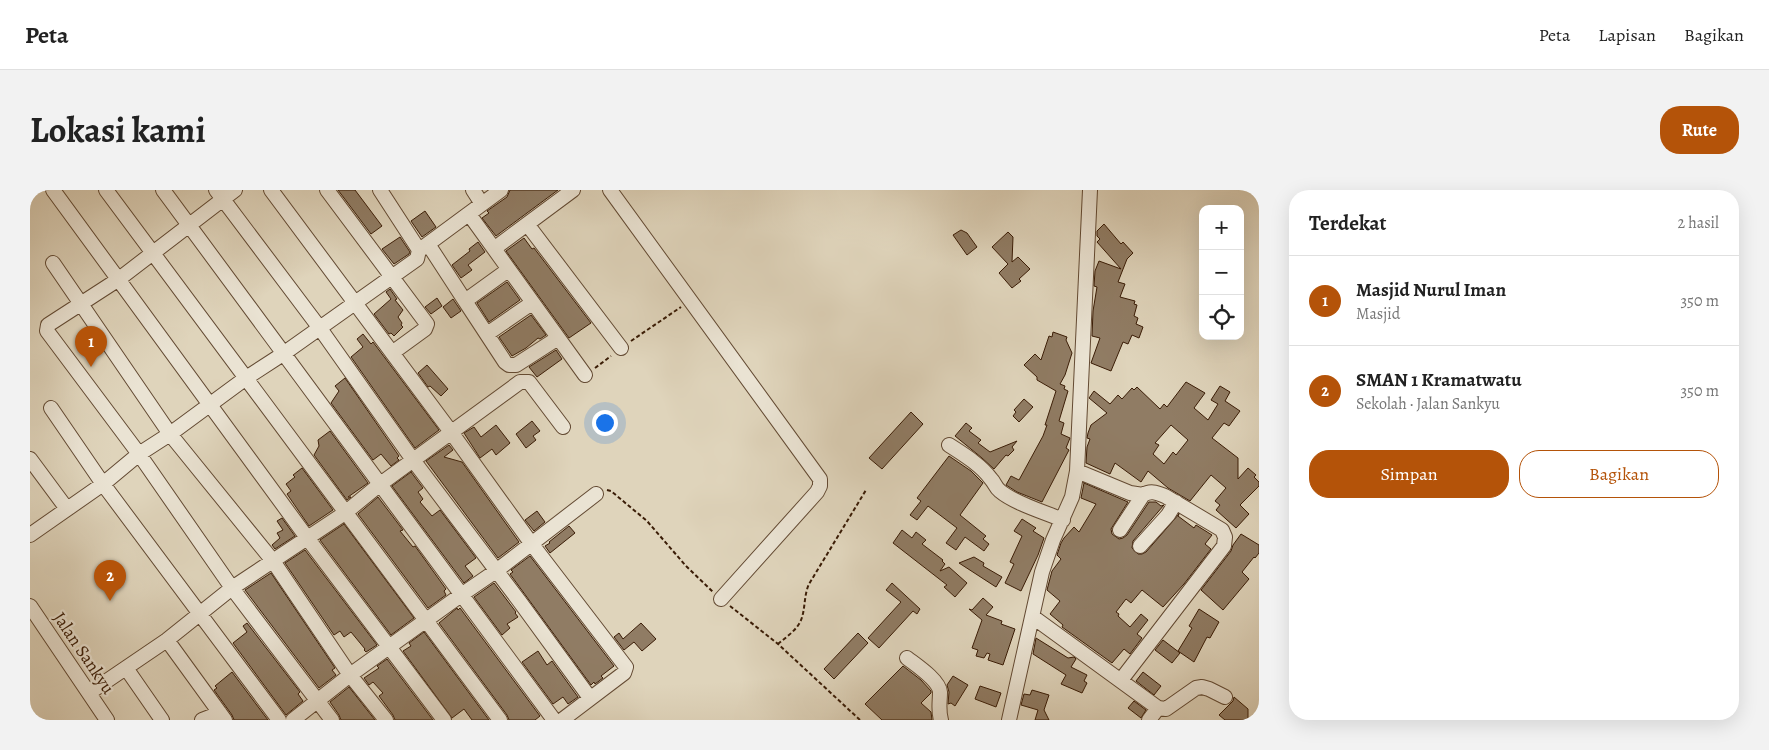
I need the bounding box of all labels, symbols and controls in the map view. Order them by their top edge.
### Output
text: Peta [25,19,69,51]
text: Peta [1539,23,1570,47]
text: Lapisan [1598,23,1656,47]
text: Bagikan [1684,23,1744,47]
text: Lokasi kami [30,106,206,154]
button: Rute [1660,106,1739,154]
map controls [1199,205,1244,340]
button: + [1199,205,1244,250]
text: Terdekat [1309,209,1387,237]
text: 2 hasil [1677,212,1719,234]
button: − [1199,250,1244,295]
text: Masjid Nurul Iman [1356,277,1506,303]
text: 1 [1322,290,1328,312]
text: 350 m [1680,290,1719,312]
button: locate [1199,295,1244,340]
text: Masjid [1356,303,1400,325]
pin: 1 [75,326,107,367]
text: SMAN 1 Kramatwatu [1356,367,1522,393]
text: 2 [1321,380,1329,402]
text: 350 m [1680,380,1719,402]
text: Sekolah · Jalan Sankyu [1356,393,1500,415]
your location [592,410,618,436]
button: Simpan [1309,450,1509,498]
button: Bagikan [1519,450,1719,498]
pin: 2 [94,560,126,601]
street label: Jalan Sankyu [48,607,120,699]

